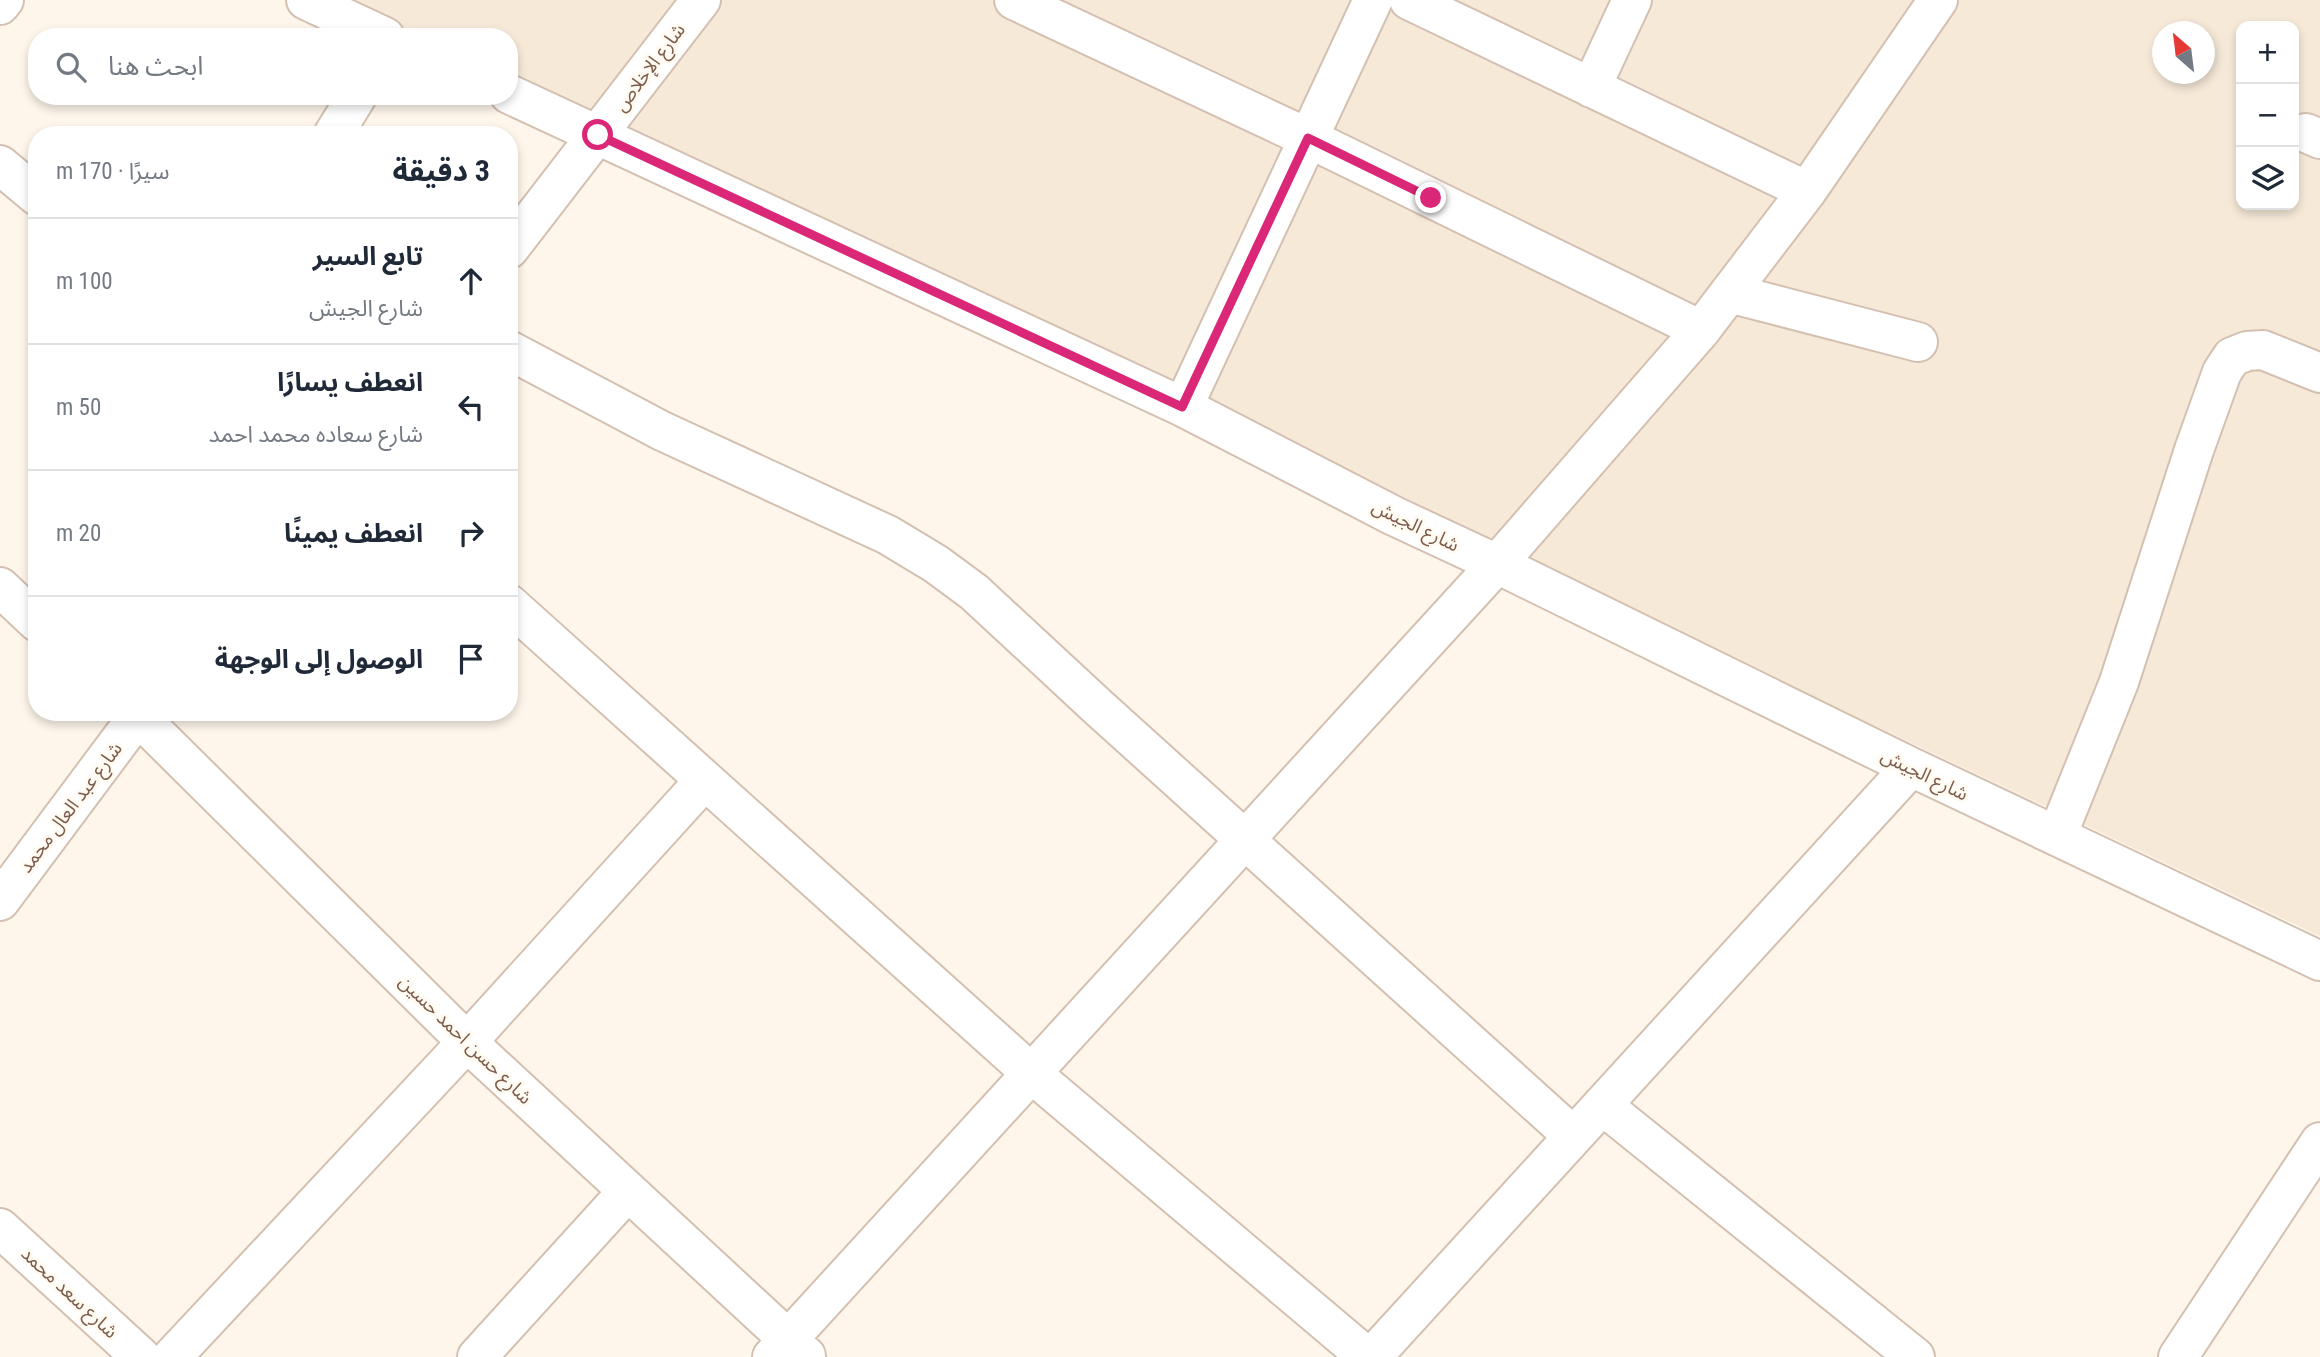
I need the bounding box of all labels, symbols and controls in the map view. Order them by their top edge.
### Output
street label: شارع الإخلاص [609,19,692,117]
north arrow [2152,21,2215,84]
map controls [2236,21,2299,210]
button: + [2236,21,2299,84]
search box [28,28,518,105]
icon: search [52,48,90,86]
text: ابحث هنا [108,51,204,81]
button: − [2236,84,2299,147]
route start [582,119,613,150]
button: layers [2236,147,2299,210]
text: 3 دقيقة [392,153,490,188]
text: سيرًا · 170 m [56,158,169,185]
route end [1415,182,1446,213]
text: تابع السير [313,241,423,271]
icon: ahead [452,262,490,300]
text: 100 m [56,268,113,295]
text: شارع الجيش [309,295,423,322]
text: انعطف يسارًا [277,367,423,397]
icon: left [452,388,490,426]
text: 50 m [56,394,101,421]
text: شارع سعاده محمد احمد [209,421,423,448]
street label: شارع الجيش [1368,494,1463,558]
icon: right [452,514,490,552]
text: انعطف يمينًا [284,518,423,548]
text: 20 m [56,520,101,547]
icon: arrive [452,640,490,678]
text: الوصول إلى الوجهة [215,644,423,674]
street label: شارع عبد العال محمد [14,737,129,878]
street label: شارع الجيش [1877,743,1972,807]
street label: شارع حسن احمد حسين [393,970,537,1110]
street label: شارع سعد محمد [15,1242,123,1344]

